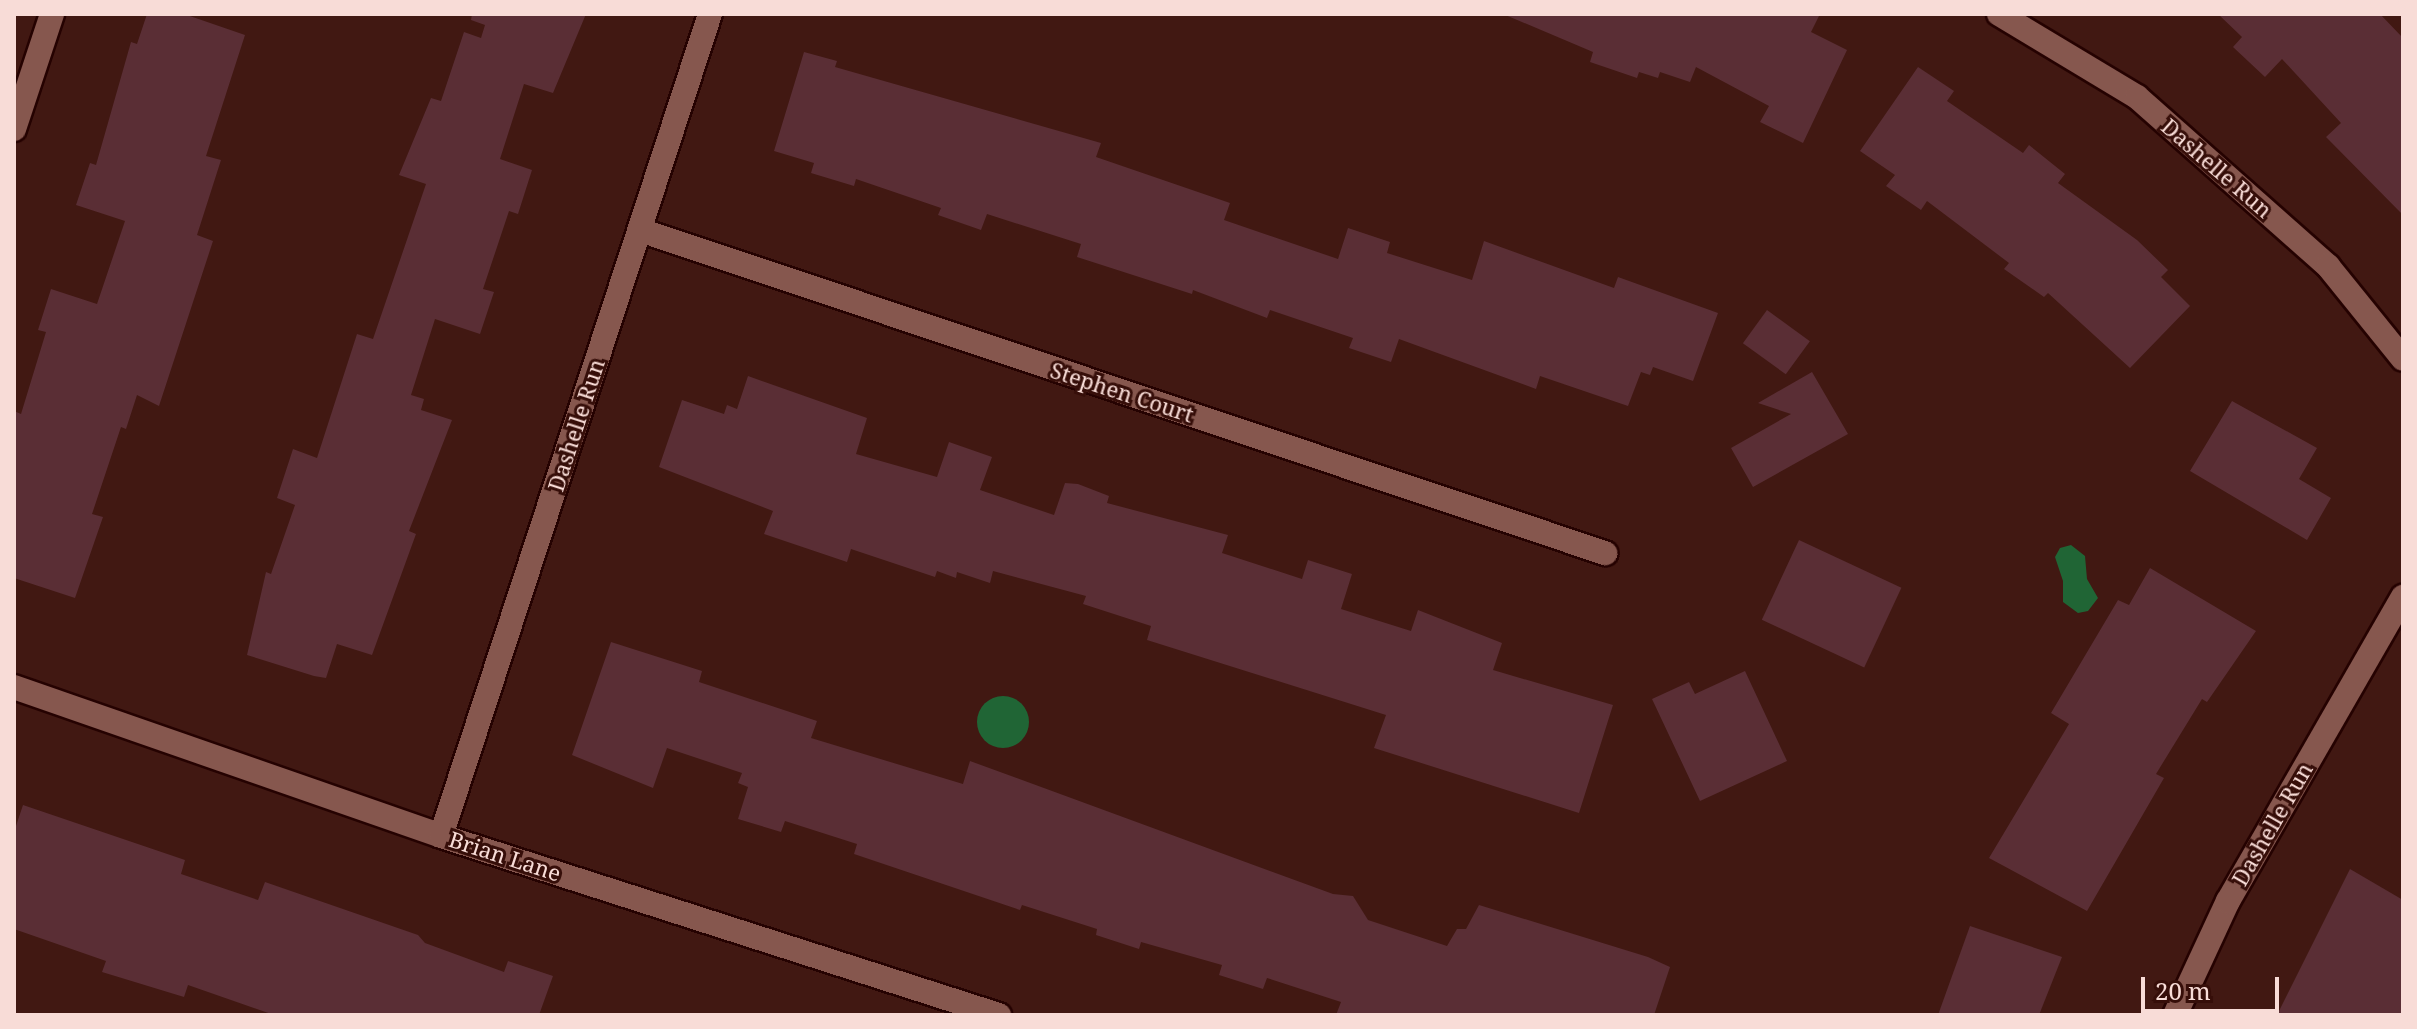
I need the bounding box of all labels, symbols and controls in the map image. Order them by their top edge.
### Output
street label: Dashelle Run [2156,113,2278,223]
street label: Dashelle Run [542,355,610,495]
street label: Stephen Court [1047,356,1197,428]
street label: Dashelle Run [2226,758,2318,890]
street label: Brian Lane [446,826,564,886]
scale bar [2145,961,2283,1011]
text: 20 m [2155,974,2211,1007]

